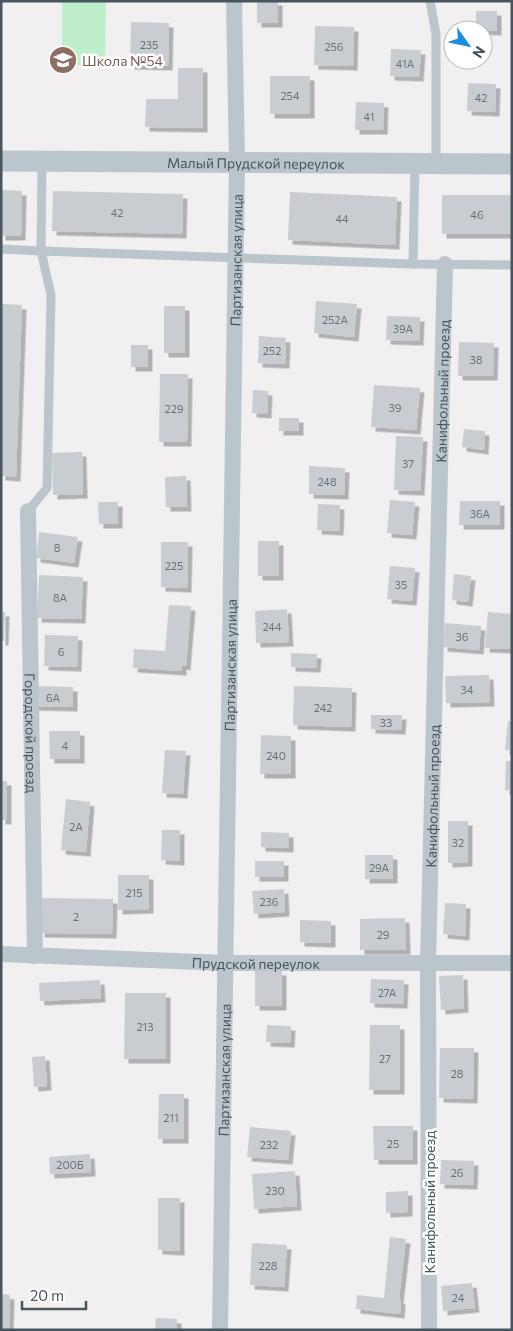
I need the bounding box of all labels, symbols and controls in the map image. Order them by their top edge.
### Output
north arrow [443,20,493,70]
house number: 235 [140,38,158,51]
house number: 256 [324,40,344,53]
text: N [469,43,489,61]
school or university icon: Школа №54 [48,45,78,75]
place label: Школа №54 [82,52,164,69]
house number: 41А [396,57,415,70]
house number: 254 [280,89,300,102]
house number: 42 [475,91,487,104]
house number: 41 [364,110,374,123]
street label: Малый Прудской переулок [167,153,345,172]
street label: Партизанская улица [226,194,245,327]
house number: 42 [111,206,123,219]
house number: 46 [470,208,484,221]
house number: 44 [335,212,349,225]
house number: 252А [322,313,348,326]
street label: Канифольный проезд [432,319,452,463]
house number: 39А [393,322,414,335]
house number: 252 [263,344,281,357]
house number: 38 [470,353,483,366]
house number: 39 [389,401,402,414]
house number: 229 [165,402,184,415]
house number: 37 [402,457,414,470]
house number: 248 [317,475,337,488]
house number: 36А [470,507,491,520]
house number: 8 [54,541,61,554]
house number: 225 [165,559,183,572]
house number: 35 [395,578,407,591]
house number: 8А [53,591,67,604]
street label: Партизанская улица [220,599,239,731]
house number: 244 [262,620,282,633]
house number: 36 [456,630,469,643]
house number: 6 [58,645,65,658]
street label: Городской проезд [22,673,41,793]
house number: 34 [461,683,474,696]
house number: 6А [46,691,60,704]
house number: 242 [314,701,332,714]
house number: 33 [380,716,392,729]
street label: Канифольный проезд [422,724,442,868]
house number: 4 [62,739,69,752]
house number: 240 [266,749,286,762]
house number: 2А [69,820,83,833]
house number: 32 [452,836,464,849]
house number: 29А [369,861,389,874]
house number: 215 [125,886,143,899]
house number: 236 [259,895,279,908]
house number: 2 [73,910,79,923]
house number: 29 [377,928,390,941]
street label: Прудской переулок [191,953,320,972]
house number: 27А [378,986,397,999]
street label: Партизанская улица [214,1004,233,1136]
house number: 213 [136,1020,154,1033]
house number: 27 [379,1052,391,1065]
house number: 28 [451,1067,464,1080]
house number: 211 [163,1111,179,1124]
street label: Канифольный проезд [421,1131,438,1273]
house number: 25 [387,1137,399,1150]
house number: 232 [260,1138,278,1151]
house number: 200Б [56,1158,84,1171]
house number: 26 [451,1166,464,1179]
house number: 230 [265,1184,285,1197]
house number: 228 [259,1259,278,1272]
scale bar [22,1278,86,1310]
text: 20 m [30,1286,64,1304]
house number: 24 [452,1291,465,1304]

